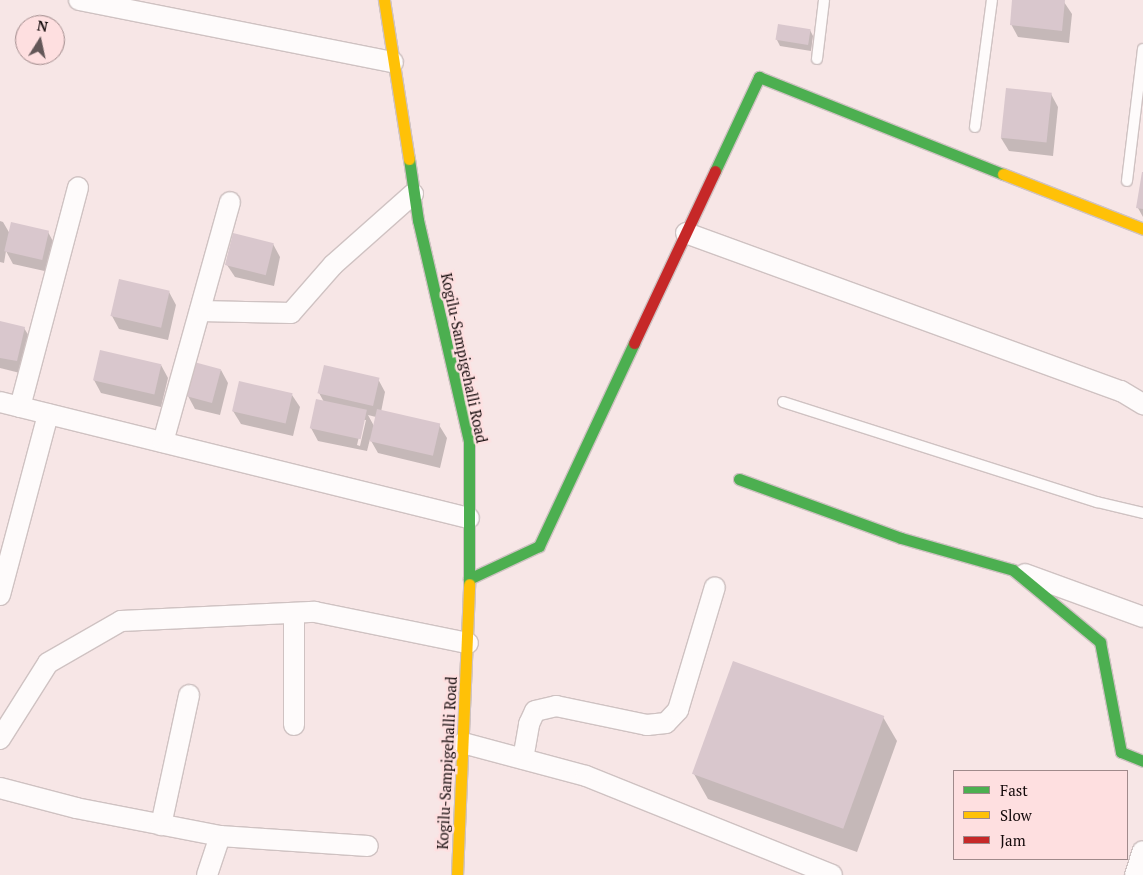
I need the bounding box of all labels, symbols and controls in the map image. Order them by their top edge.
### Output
north arrow [15,15,65,65]
text: N [36,15,49,36]
street label: Kogilu-Sampigehalli Road [437,271,491,445]
street label: Kogilu-Sampigehalli Road [433,676,461,850]
legend [953,770,1128,860]
text: Fast [1000,780,1028,800]
text: Slow [1000,805,1032,825]
text: Jam [1000,830,1026,850]

